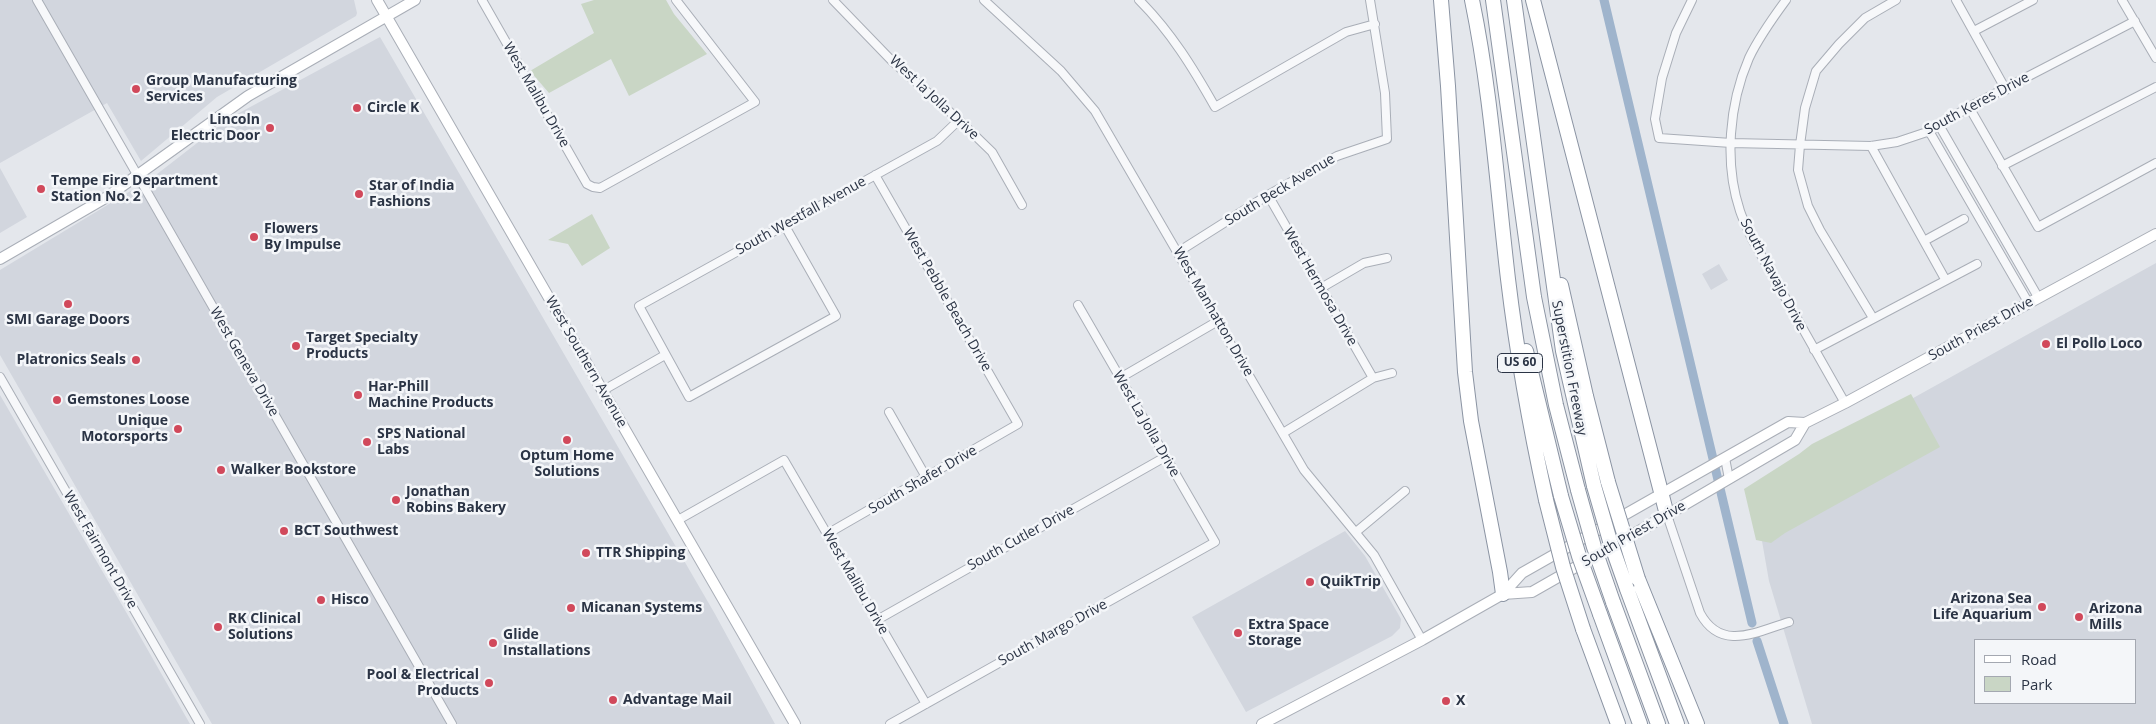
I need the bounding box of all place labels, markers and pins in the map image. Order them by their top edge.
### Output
place label: Group Manufacturing Services [146,73,297,105]
marker: Group Manufacturing Services [130,83,142,95]
place label: Circle K [367,100,419,116]
marker: Circle K [351,102,363,114]
place label: Lincoln Electric Door [171,112,260,144]
marker: Lincoln Electric Door [264,122,276,134]
place label: Tempe Fire Department Station No. 2 [51,173,218,206]
place label: Star of India Fashions [369,178,454,210]
marker: Tempe Fire Department Station No. 2 [35,183,47,195]
marker: Star of India Fashions [353,188,365,200]
place label: Flowers By Impulse [264,221,341,253]
marker: Flowers By Impulse [248,231,260,243]
marker: SMI Garage Doors [62,298,74,310]
place label: SMI Garage Doors [6,312,130,328]
place label: Target Specialty Products [306,330,418,362]
place label: El Pollo Loco [2056,336,2143,352]
marker: El Pollo Loco [2040,338,2052,350]
marker: Target Specialty Products [290,340,302,352]
place label: Platronics Seals [16,352,126,368]
marker: Platronics Seals [130,354,142,366]
place label: Har-Phill Machine Products [368,379,494,412]
marker: Har-Phill Machine Products [352,389,364,401]
place label: Gemstones Loose [67,392,189,408]
marker: Gemstones Loose [51,394,63,406]
place label: Unique Motorsports [81,413,168,446]
marker: Unique Motorsports [172,423,184,435]
place label: SPS National Labs [377,426,466,458]
marker: Optum Home Solutions [561,434,573,446]
marker: SPS National Labs [361,436,373,448]
place label: Optum Home Solutions [520,448,614,481]
place label: Walker Bookstore [231,462,356,478]
marker: Walker Bookstore [215,464,227,476]
place label: Jonathan Robins Bakery [406,484,506,516]
marker: Jonathan Robins Bakery [390,494,402,506]
place label: BCT Southwest [294,523,398,539]
marker: BCT Southwest [278,525,290,537]
place label: TTR Shipping [596,545,685,561]
marker: TTR Shipping [580,547,592,559]
place label: QuikTrip [1320,574,1381,590]
marker: QuikTrip [1304,576,1316,588]
place label: Arizona Sea Life Aquarium [1933,591,2032,624]
place label: Hisco [331,592,369,608]
marker: Hisco [315,594,327,606]
place label: Micanan Systems [581,600,702,616]
marker: Arizona Sea Life Aquarium [2036,601,2048,613]
place label: Arizona Mills [2089,601,2142,634]
marker: Micanan Systems [565,602,577,614]
place label: RK Clinical Solutions [228,611,301,644]
marker: Arizona Mills [2073,611,2085,623]
place label: Extra Space Storage [1248,617,1329,650]
marker: RK Clinical Solutions [212,621,224,633]
place label: Glide Installations [503,627,591,660]
marker: Extra Space Storage [1232,627,1244,639]
marker: Glide Installations [487,637,499,649]
place label: Pool & Electrical Products [367,667,479,700]
marker: Pool & Electrical Products [483,677,495,689]
place label: Advantage Mail [623,692,732,708]
place label: X [1456,693,1465,709]
marker: Advantage Mail [607,694,619,706]
marker: X [1440,695,1452,707]

